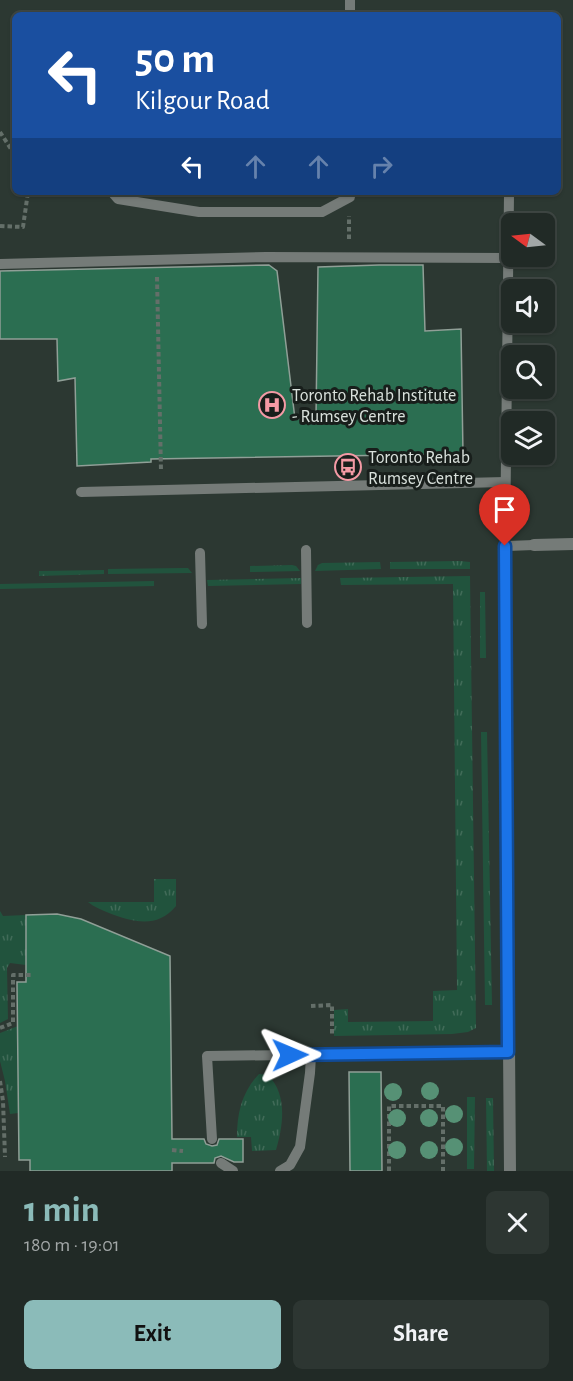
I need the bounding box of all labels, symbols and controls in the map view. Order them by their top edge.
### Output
icon: left [36,36,114,114]
text: 50 m [135,38,215,80]
text: Kilgour Road [135,87,270,114]
icon: left [176,150,209,183]
icon: ahead [239,150,272,183]
icon: ahead [302,150,335,183]
icon: right [365,150,398,183]
north arrow [501,213,555,267]
map controls [501,213,555,465]
button: sound [501,279,555,333]
button: search [501,345,555,399]
place label: Toronto Rehab Institute - Rumsey Centre [292,387,456,426]
hospital icon: Toronto Rehab Institute - Rumsey Centre [257,390,287,420]
button: layers [501,411,555,465]
place label: Toronto Rehab Rumsey Centre [368,449,473,488]
bus stop icon: Toronto Rehab Rumsey Centre [333,452,363,482]
pin [479,484,530,546]
icon: arrive [488,493,521,526]
position arrow [258,1023,322,1087]
button: close [486,1191,549,1254]
text: 1 min [24,1192,100,1228]
text: 180 m · 19:01 [24,1235,120,1255]
button: Exit [24,1300,281,1369]
button: Share [293,1300,549,1369]

